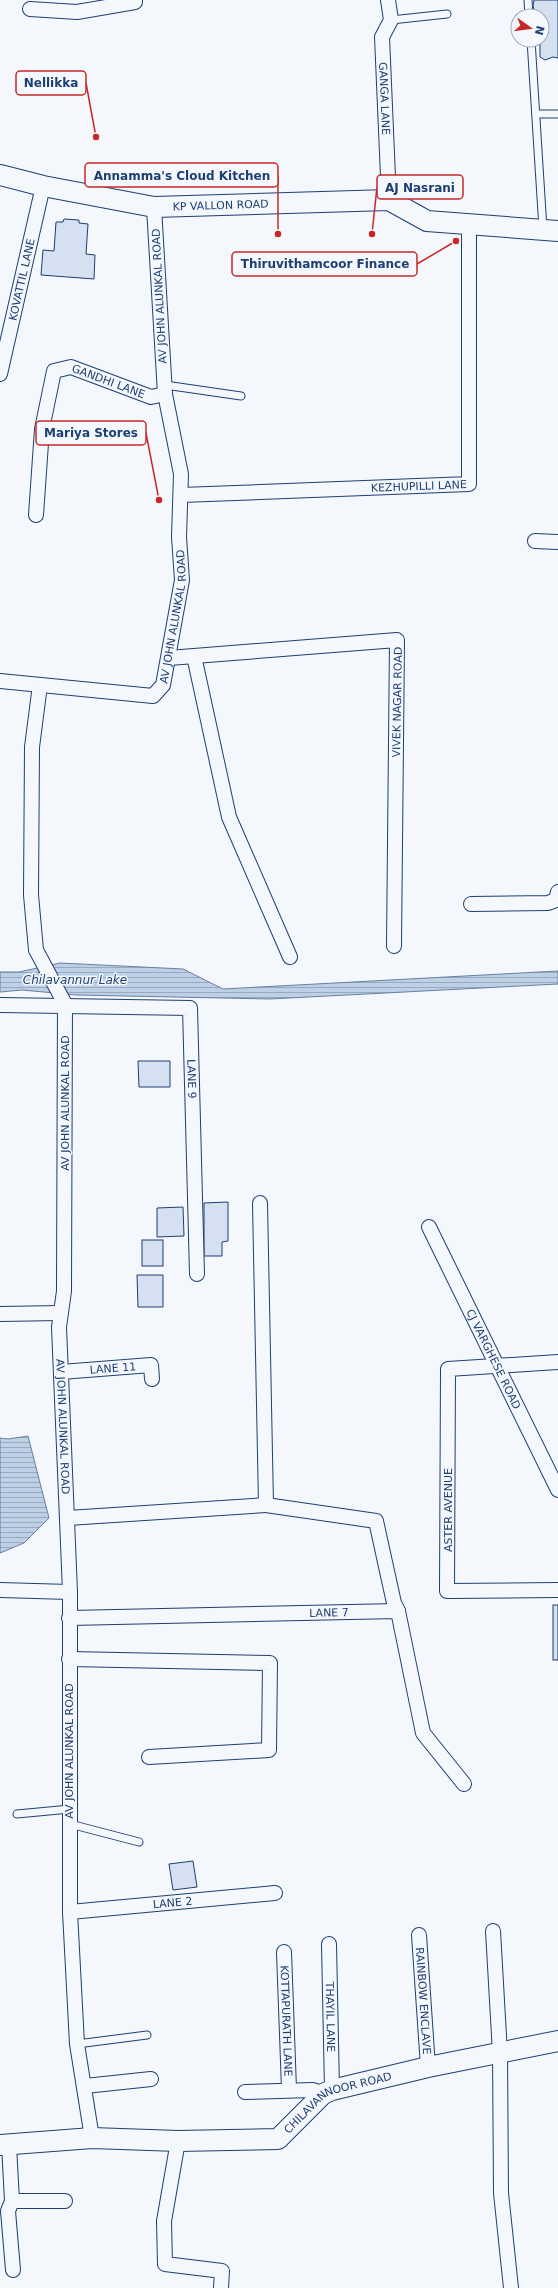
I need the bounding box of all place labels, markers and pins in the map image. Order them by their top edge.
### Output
callout: Nellikka [16,71,86,95]
callout: Annamma's Cloud Kitchen [85,163,278,187]
callout: AJ Nasrani [377,175,463,199]
callout: Thiruvithamcoor Finance [232,252,417,276]
callout: Mariya Stores [36,421,146,445]

